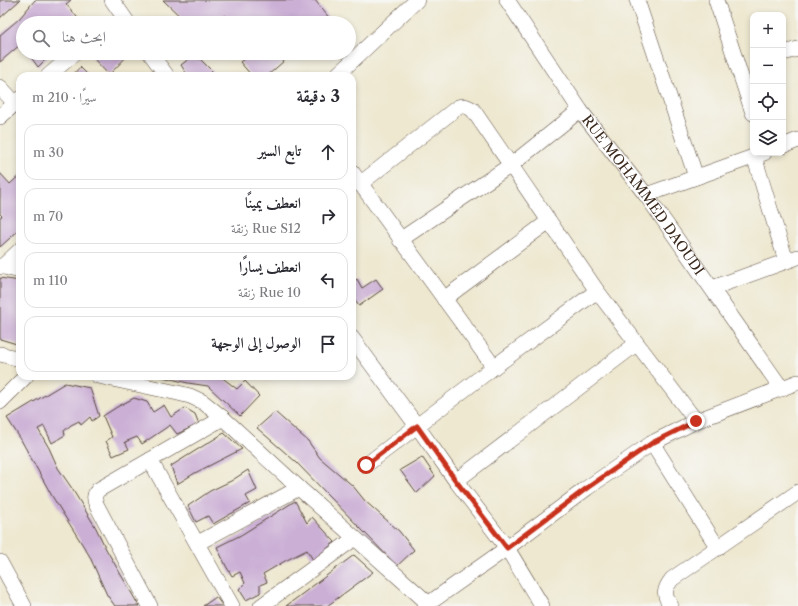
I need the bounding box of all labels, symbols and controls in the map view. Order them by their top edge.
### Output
map controls [750,12,786,156]
button: + [750,12,786,48]
search box [16,16,356,60]
icon: search [30,27,52,49]
text: ابحث هنا [62,27,106,46]
button: − [750,48,786,84]
button: locate [750,84,786,120]
text: 3 دقيقة [296,86,340,106]
text: سيرًا · 210 m [32,89,97,105]
street label: RUE MOHAMMED DAOUDI [578,111,708,279]
button: layers [750,120,786,156]
text: تابع السير [258,141,301,160]
icon: ahead [317,141,339,163]
text: 30 m [33,144,64,160]
text: انعطف يمينًا [245,193,301,212]
icon: right [317,205,339,227]
text: 70 m [33,208,63,224]
text: Rue S12 زنقة [231,220,301,236]
text: انعطف يسارًا [239,257,301,276]
icon: left [317,269,339,291]
text: 110 m [33,272,68,288]
text: Rue 10 زنقة [238,284,301,300]
text: الوصول إلى الوجهة [211,333,301,352]
icon: arrive [317,333,339,355]
route end [687,412,705,430]
route start [357,456,375,474]

